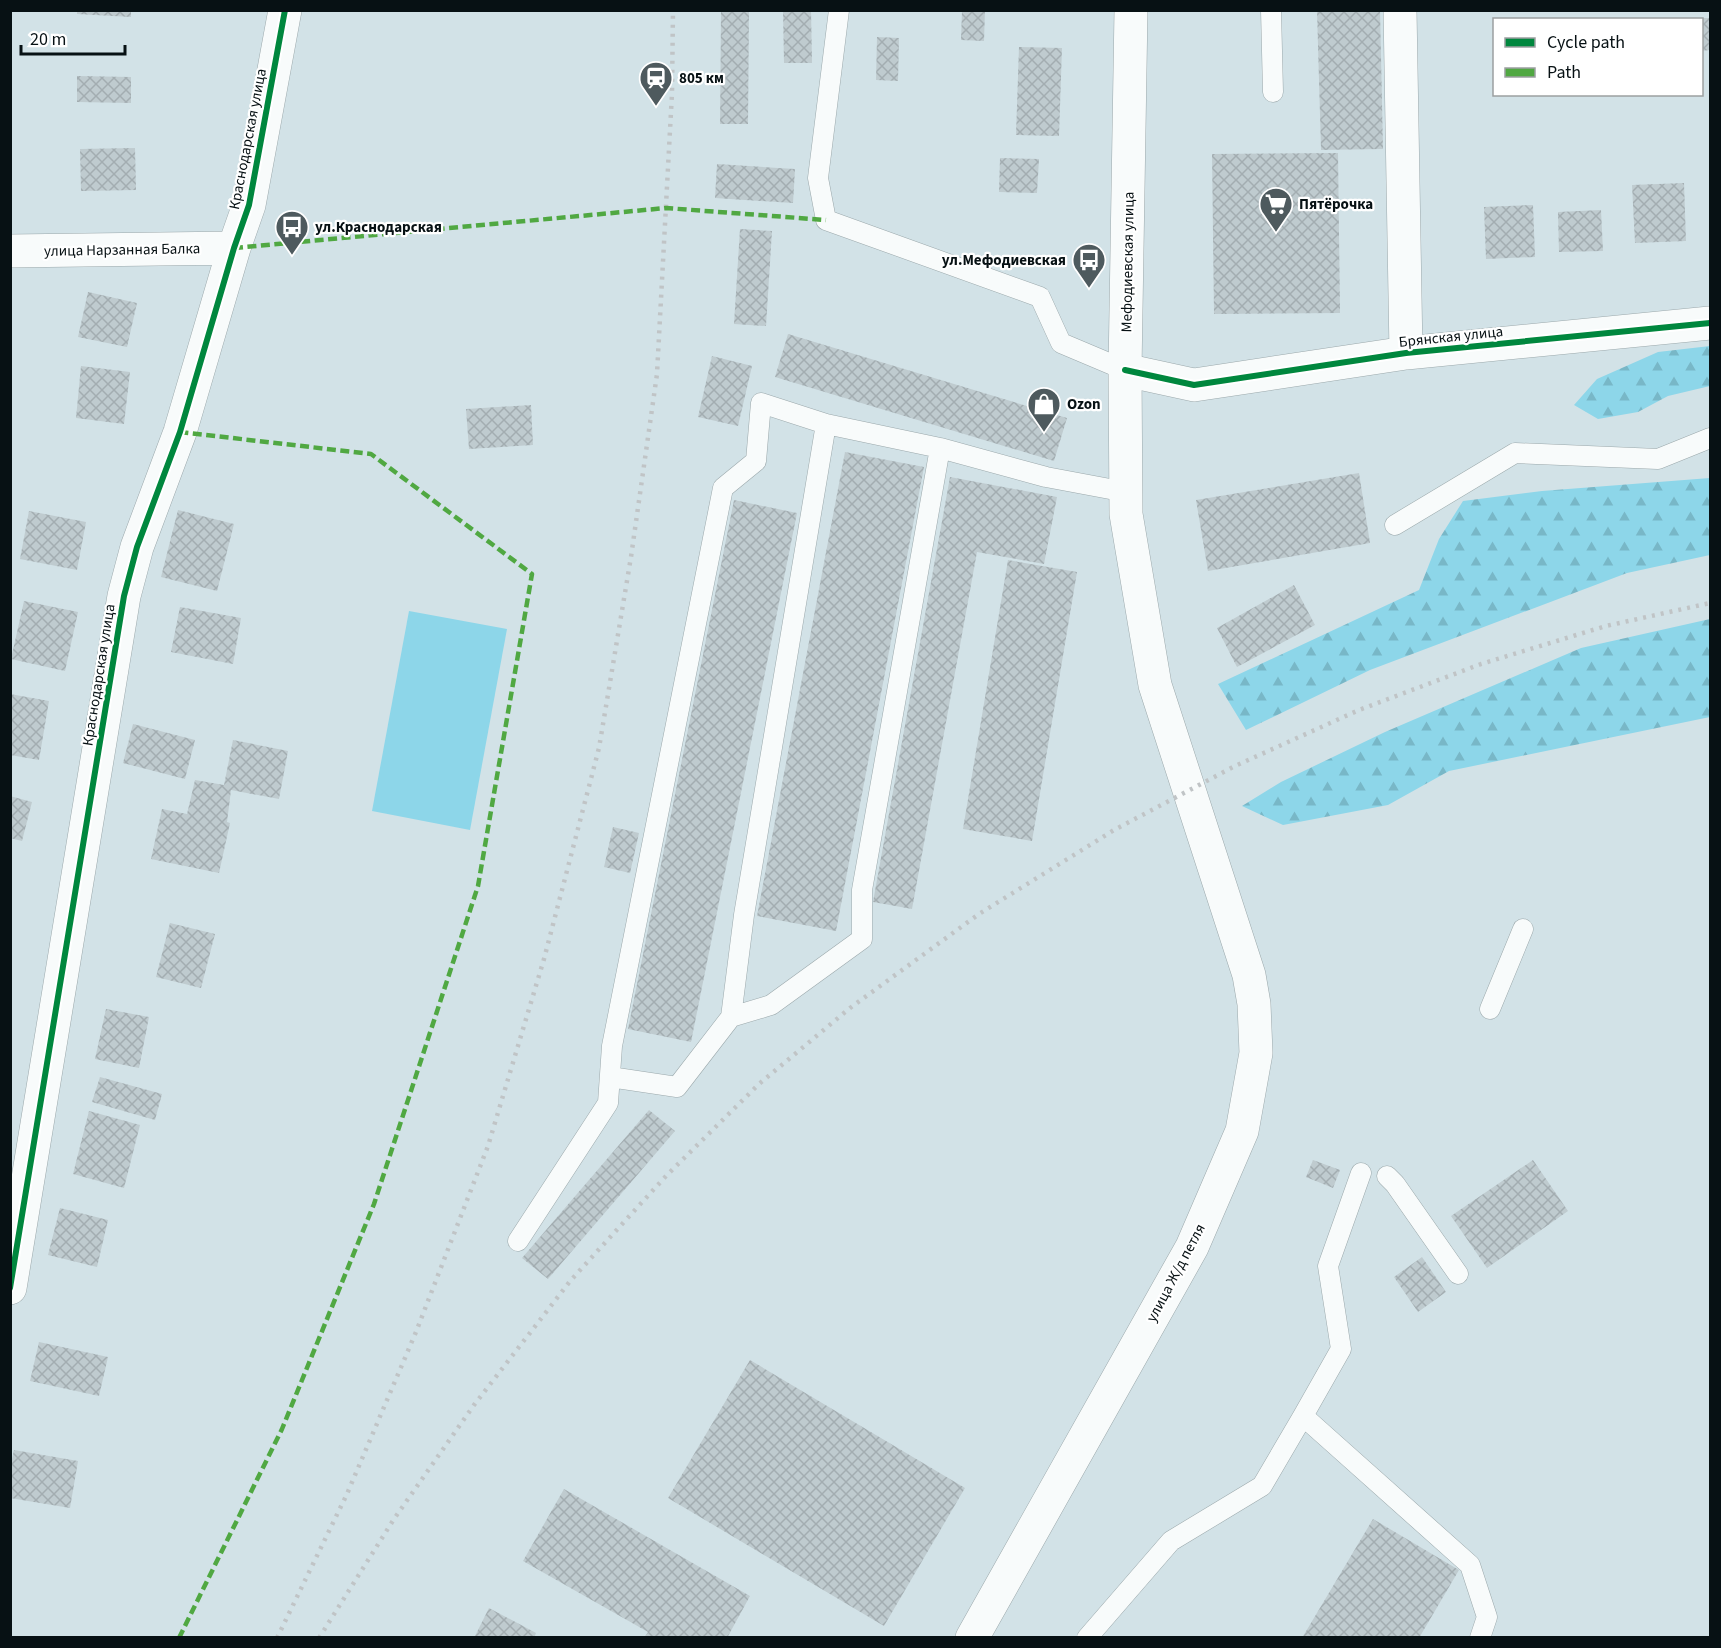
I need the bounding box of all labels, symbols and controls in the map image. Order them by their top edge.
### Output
scale bar [21,18,124,56]
legend [1493,18,1703,96]
text: 20 m [30,27,66,52]
text: Cycle path [1547,30,1625,55]
station icon: 805 км [638,60,674,107]
text: Path [1547,60,1581,85]
street label: Краснодарская улица [224,67,272,211]
place label: 805 км [679,68,724,89]
supermarket icon: Пятёрочка [1258,186,1294,233]
street label: Мефодиевская улица [1116,191,1140,333]
place label: Пятёрочка [1299,194,1373,215]
bus stop icon: ул.Краснодарская [274,209,310,256]
place label: ул.Краснодарская [315,217,442,238]
street label: улица Нарзанная Балка [44,238,200,262]
bus stop icon: ул.Мефодиевская [1071,242,1107,289]
place label: ул.Мефодиевская [942,250,1066,271]
street label: Брянская улица [1398,321,1504,353]
shop icon: Ozon [1026,386,1062,433]
place label: Ozon [1067,394,1101,415]
street label: Краснодарская улица [77,603,121,747]
street label: улица Ж/д петля [1141,1220,1211,1326]

